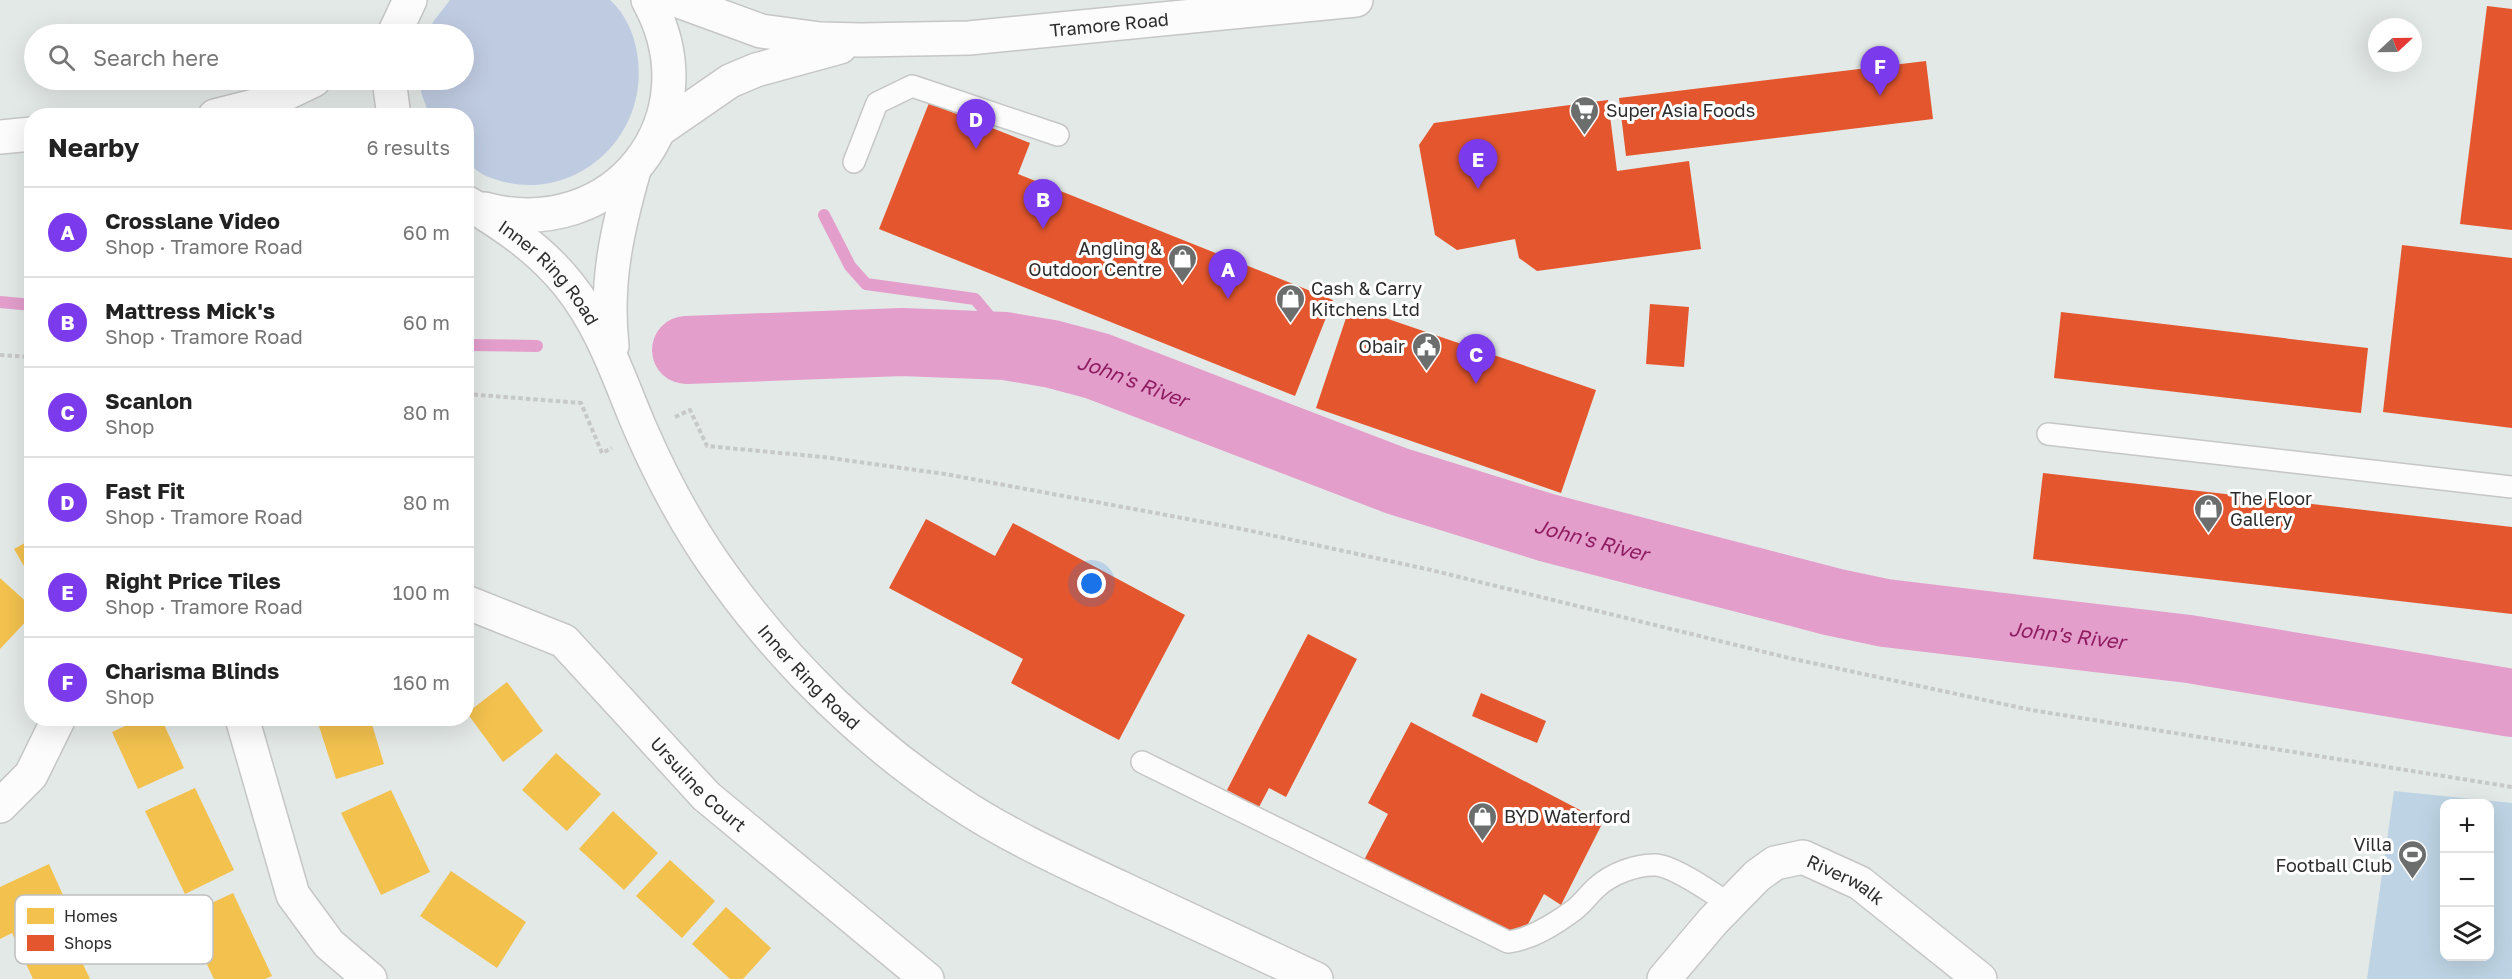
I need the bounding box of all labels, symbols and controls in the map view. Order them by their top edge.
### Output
street label: Tramore Road [1049,7,1170,41]
north arrow [2368,18,2422,72]
search box [24,24,474,90]
icon: search [45,41,78,74]
text: Search here [93,44,219,71]
pin: F [1860,46,1900,96]
supermarket icon: Super Asia Foods [1569,94,1601,136]
place label: Super Asia Foods [1606,99,1755,121]
pin: D [956,100,996,149]
text: Nearby [48,132,139,163]
text: 6 results [366,135,450,159]
pin: E [1458,140,1498,189]
pin: B [1024,180,1062,229]
text: Crosslane Video [105,207,280,234]
street label: Inner Ring Road [495,215,604,329]
text: A [60,220,75,244]
text: 60 m [403,220,450,244]
text: Shop · Tramore Road [105,234,303,258]
place label: Angling & Outdoor Centre [1028,237,1162,280]
shop icon: Angling & Outdoor Centre [1167,242,1199,284]
pin: A [1208,250,1248,299]
place label: Cash & Carry Kitchens Ltd [1311,277,1422,320]
shop icon: Cash & Carry Kitchens Ltd [1274,282,1306,324]
text: Mattress Mick's [105,297,275,324]
text: B [60,310,75,334]
text: 60 m [403,310,450,334]
text: Shop · Tramore Road [105,324,303,348]
public building icon: Obair [1410,330,1442,372]
pin: C [1456,334,1496,384]
place label: Obair [1359,335,1405,357]
water label: John's River [1075,349,1195,413]
text: Scanlon [105,387,192,414]
text: C [60,400,75,424]
text: 80 m [403,400,450,424]
text: Shop [105,414,154,438]
text: Fast Fit [105,477,185,504]
place label: The Floor Gallery [2230,487,2312,530]
text: D [60,490,75,514]
text: 80 m [403,490,450,514]
shop icon: The Floor Gallery [2193,492,2225,534]
text: Shop · Tramore Road [105,504,303,528]
water label: John's River [1532,513,1654,566]
text: Right Price Tiles [105,567,281,594]
your location [1077,569,1106,598]
text: E [61,580,74,604]
text: 100 m [393,580,450,604]
text: Shop · Tramore Road [105,594,303,618]
water label: John's River [2008,616,2130,654]
street label: Inner Ring Road [753,620,865,734]
text: Charisma Blinds [105,657,279,684]
text: F [62,670,73,694]
text: 160 m [393,670,450,694]
text: Shop [105,684,154,708]
street label: Ursuline Court [646,732,751,836]
map controls [2440,799,2494,961]
button: + [2440,799,2494,853]
shop icon: BYD Waterford [1467,800,1499,842]
place label: BYD Waterford [1504,805,1631,827]
place label: Villa Football Club [2275,833,2392,876]
sports icon: Villa Football Club [2397,838,2429,880]
street label: Riverwalk [1804,849,1889,909]
button: − [2440,853,2494,907]
legend [15,895,213,964]
text: Homes [64,906,118,926]
button: layers [2440,907,2494,961]
text: Shops [64,933,112,953]

